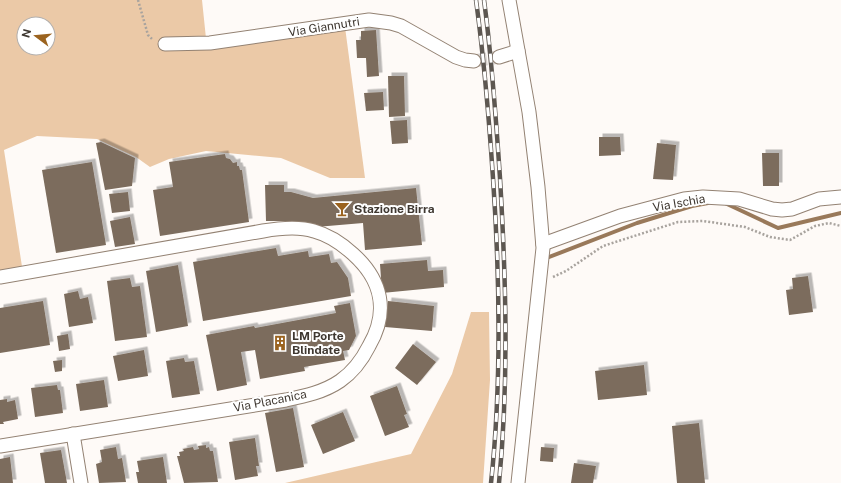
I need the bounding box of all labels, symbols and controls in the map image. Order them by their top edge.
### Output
street label: Via Giannutri [287,14,361,40]
north arrow [16,16,56,56]
text: N [19,27,33,39]
street label: Via Ischia [652,192,706,214]
bar icon: Stazione Birra [333,200,351,218]
place label: Stazione Birra [354,202,435,216]
place label: LM Porte Blindate [292,329,344,357]
building icon: LM Porte Blindate [271,334,289,352]
street label: Via Placanica [232,387,308,415]

